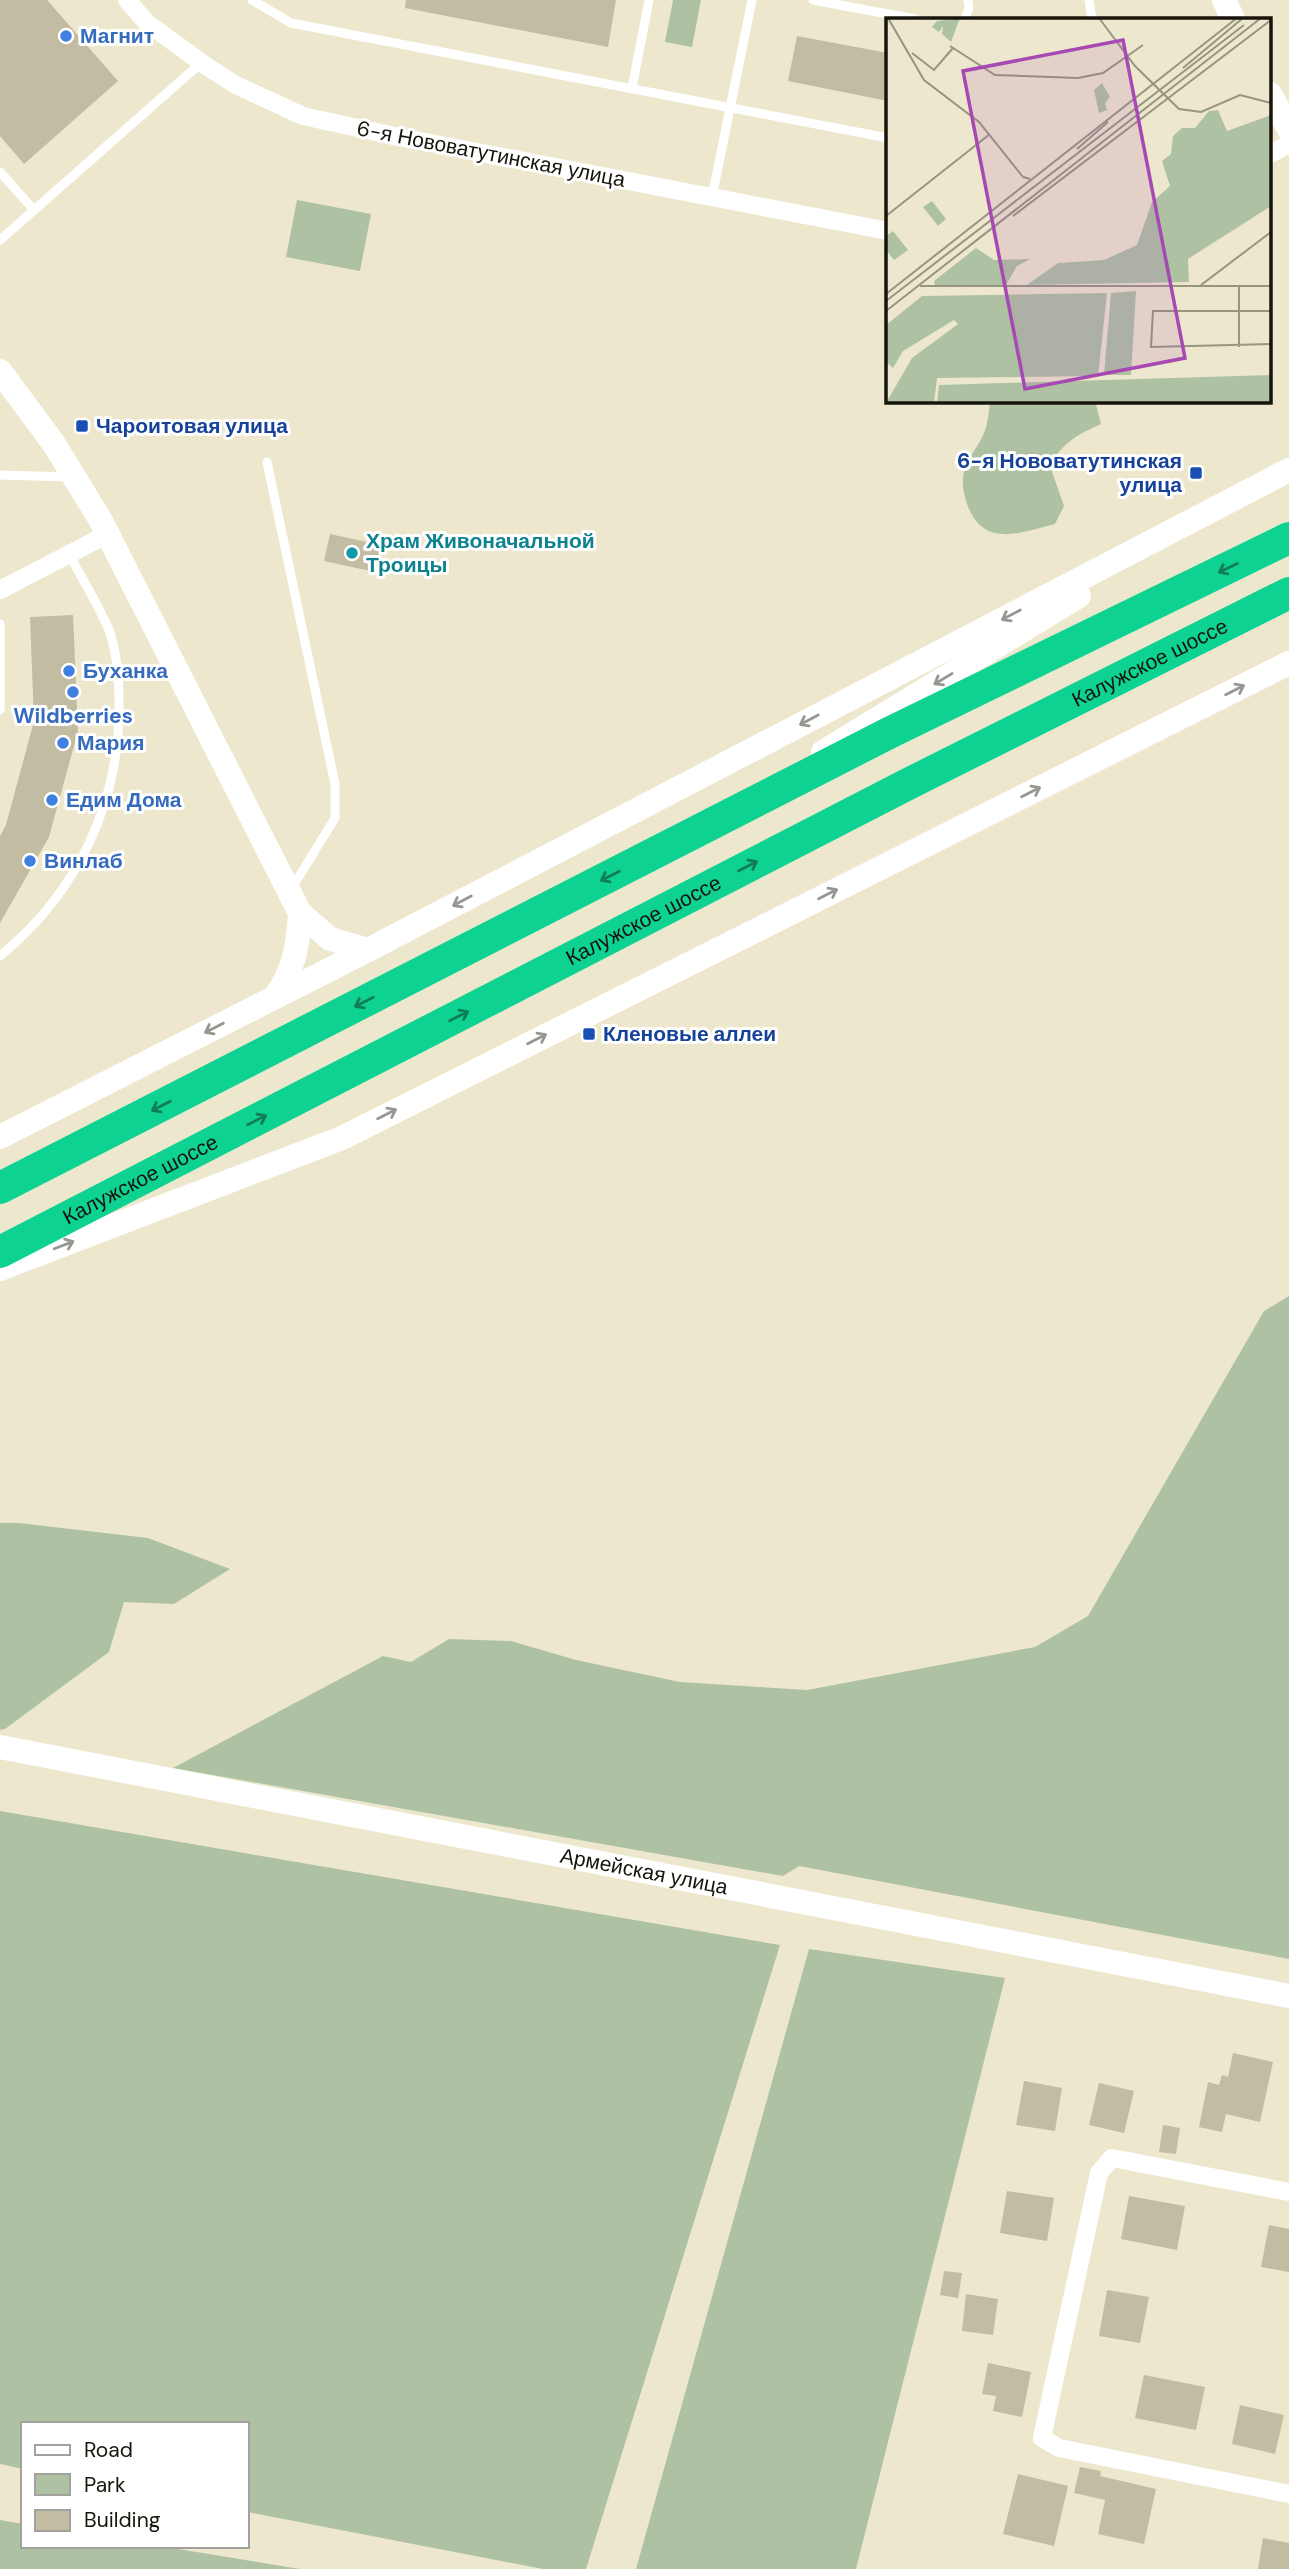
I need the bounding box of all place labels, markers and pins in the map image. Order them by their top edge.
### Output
place label: Магнит [80,22,154,50]
marker: Магнит [58,28,74,44]
place label: Чароитовая улица [96,412,288,440]
marker: Чароитовая улица [74,418,90,434]
place label: 6-я Нововатутинская улица [957,447,1182,499]
marker: 6-я Нововатутинская улица [1188,465,1204,481]
place label: Храм Живоначальной Троицы [366,527,595,579]
marker: Храм Живоначальной Троицы [344,545,360,561]
place label: Буханка [83,657,168,685]
marker: Буханка [61,663,77,679]
marker: Wildberries [65,684,81,700]
place label: Wildberries [13,702,133,730]
place label: Мария [77,729,144,757]
marker: Мария [55,735,71,751]
place label: Едим Дома [66,786,182,814]
marker: Едим Дома [44,792,60,808]
place label: Винлаб [44,847,123,875]
marker: Винлаб [22,853,38,869]
place label: Кленовые аллеи [603,1020,776,1048]
marker: Кленовые аллеи [581,1026,597,1042]

